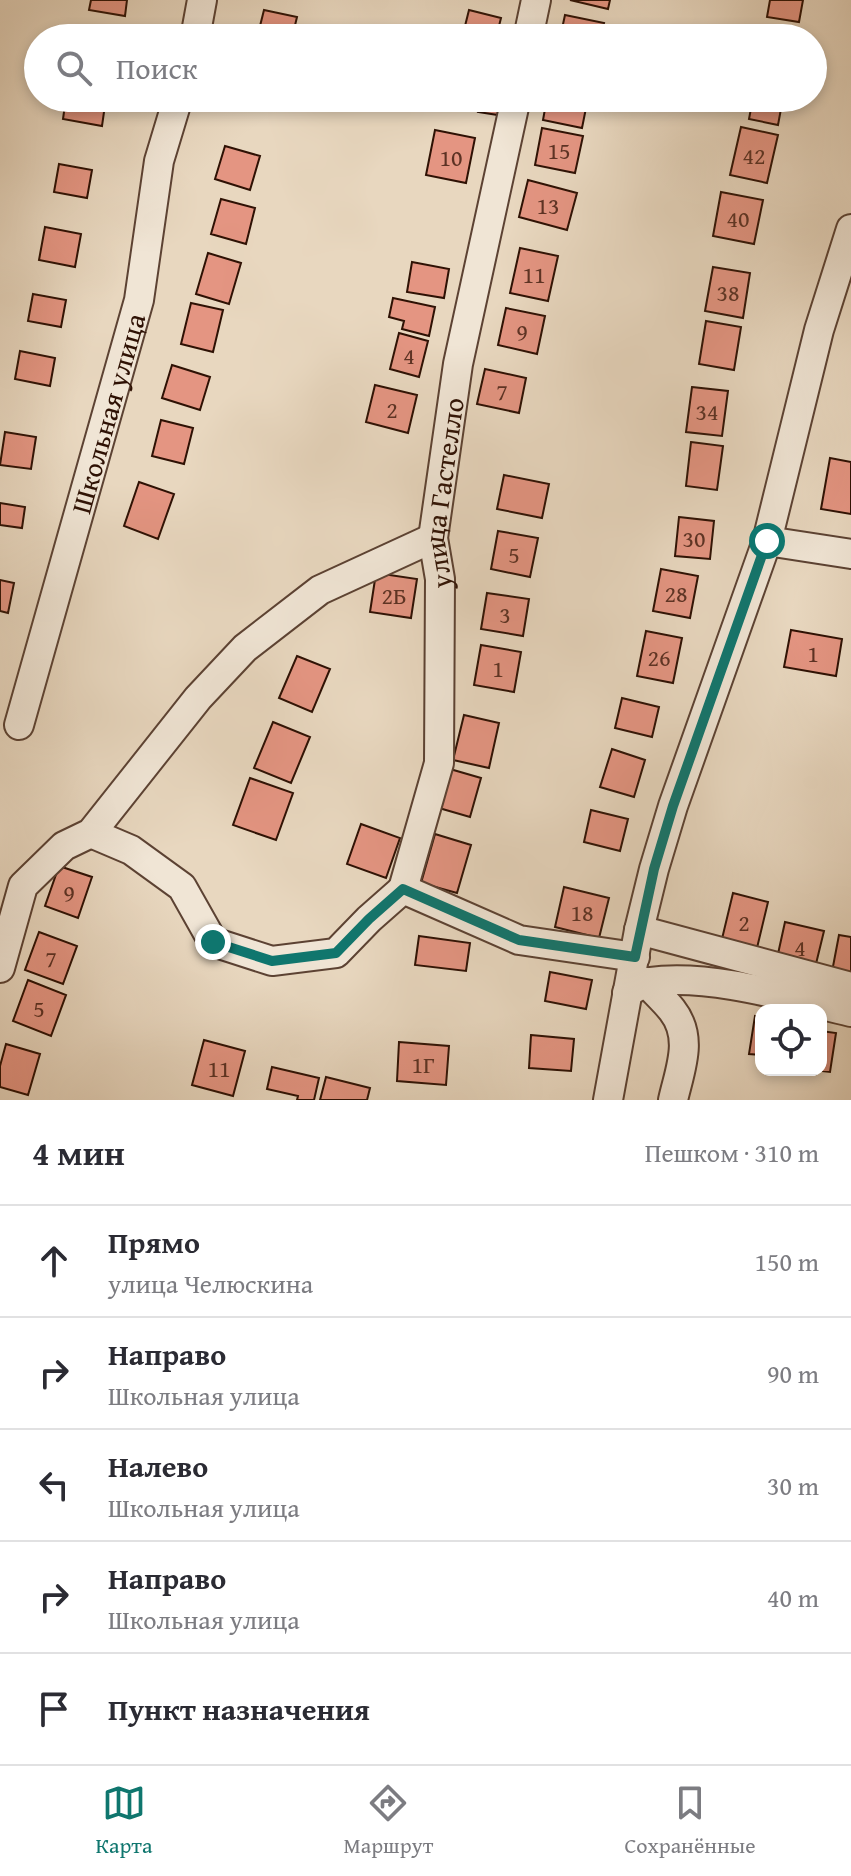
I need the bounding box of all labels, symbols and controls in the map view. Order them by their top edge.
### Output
search box [24,24,827,112]
icon: search [52,46,96,90]
text: Поиск [116,46,198,90]
house number: 15 [547,133,571,168]
house number: 42 [742,138,766,173]
house number: 10 [439,140,463,175]
house number: 13 [536,188,560,223]
house number: 40 [726,201,750,236]
house number: 11 [522,257,546,292]
house number: 38 [716,275,740,310]
street label: Школьная улица [59,308,155,518]
house number: 9 [516,314,528,349]
house number: 4 [403,338,415,373]
house number: 7 [496,374,508,409]
house number: 2 [386,392,398,427]
house number: 34 [695,394,719,429]
street label: улица Гастелло [412,395,473,590]
house number: 30 [682,521,706,556]
route start [749,523,785,559]
house number: 5 [508,537,520,572]
house number: 28 [664,576,688,611]
house number: 2Б [381,578,407,613]
house number: 3 [499,597,511,632]
house number: 1 [807,636,819,671]
house number: 26 [647,640,671,675]
house number: 1 [492,651,504,686]
house number: 9 [63,875,75,910]
house number: 18 [570,895,594,930]
house number: 2 [738,905,750,940]
route end [195,924,231,960]
house number: 4 [794,930,806,965]
house number: 7 [45,941,57,976]
house number: 5 [33,991,45,1026]
map controls [755,1004,827,1076]
button: locate [755,1004,827,1076]
house number: 1Г [411,1047,435,1082]
house number: 11 [207,1051,231,1086]
text: 4 мин [32,1128,125,1177]
text: Пешком · 310 m [645,1133,819,1172]
text: Прямо [108,1220,200,1264]
icon: ahead [32,1239,76,1283]
text: 150 m [754,1242,819,1281]
text: улица Челюскина [108,1264,313,1303]
text: Направо [108,1332,226,1376]
icon: right [32,1351,76,1395]
text: 90 m [767,1354,819,1393]
text: Школьная улица [108,1376,300,1415]
text: Налево [108,1444,208,1488]
icon: left [32,1463,76,1507]
text: 30 m [767,1466,819,1505]
text: Школьная улица [108,1488,300,1527]
text: Направо [108,1556,226,1600]
icon: right [32,1575,76,1619]
text: 40 m [767,1578,819,1617]
text: Школьная улица [108,1600,300,1639]
icon: arrive [32,1687,76,1731]
text: Пункт назначения [108,1687,370,1731]
tab: Карта [95,1781,152,1861]
tab: Маршрут [343,1781,433,1861]
tab: Сохранённые [624,1781,755,1861]

